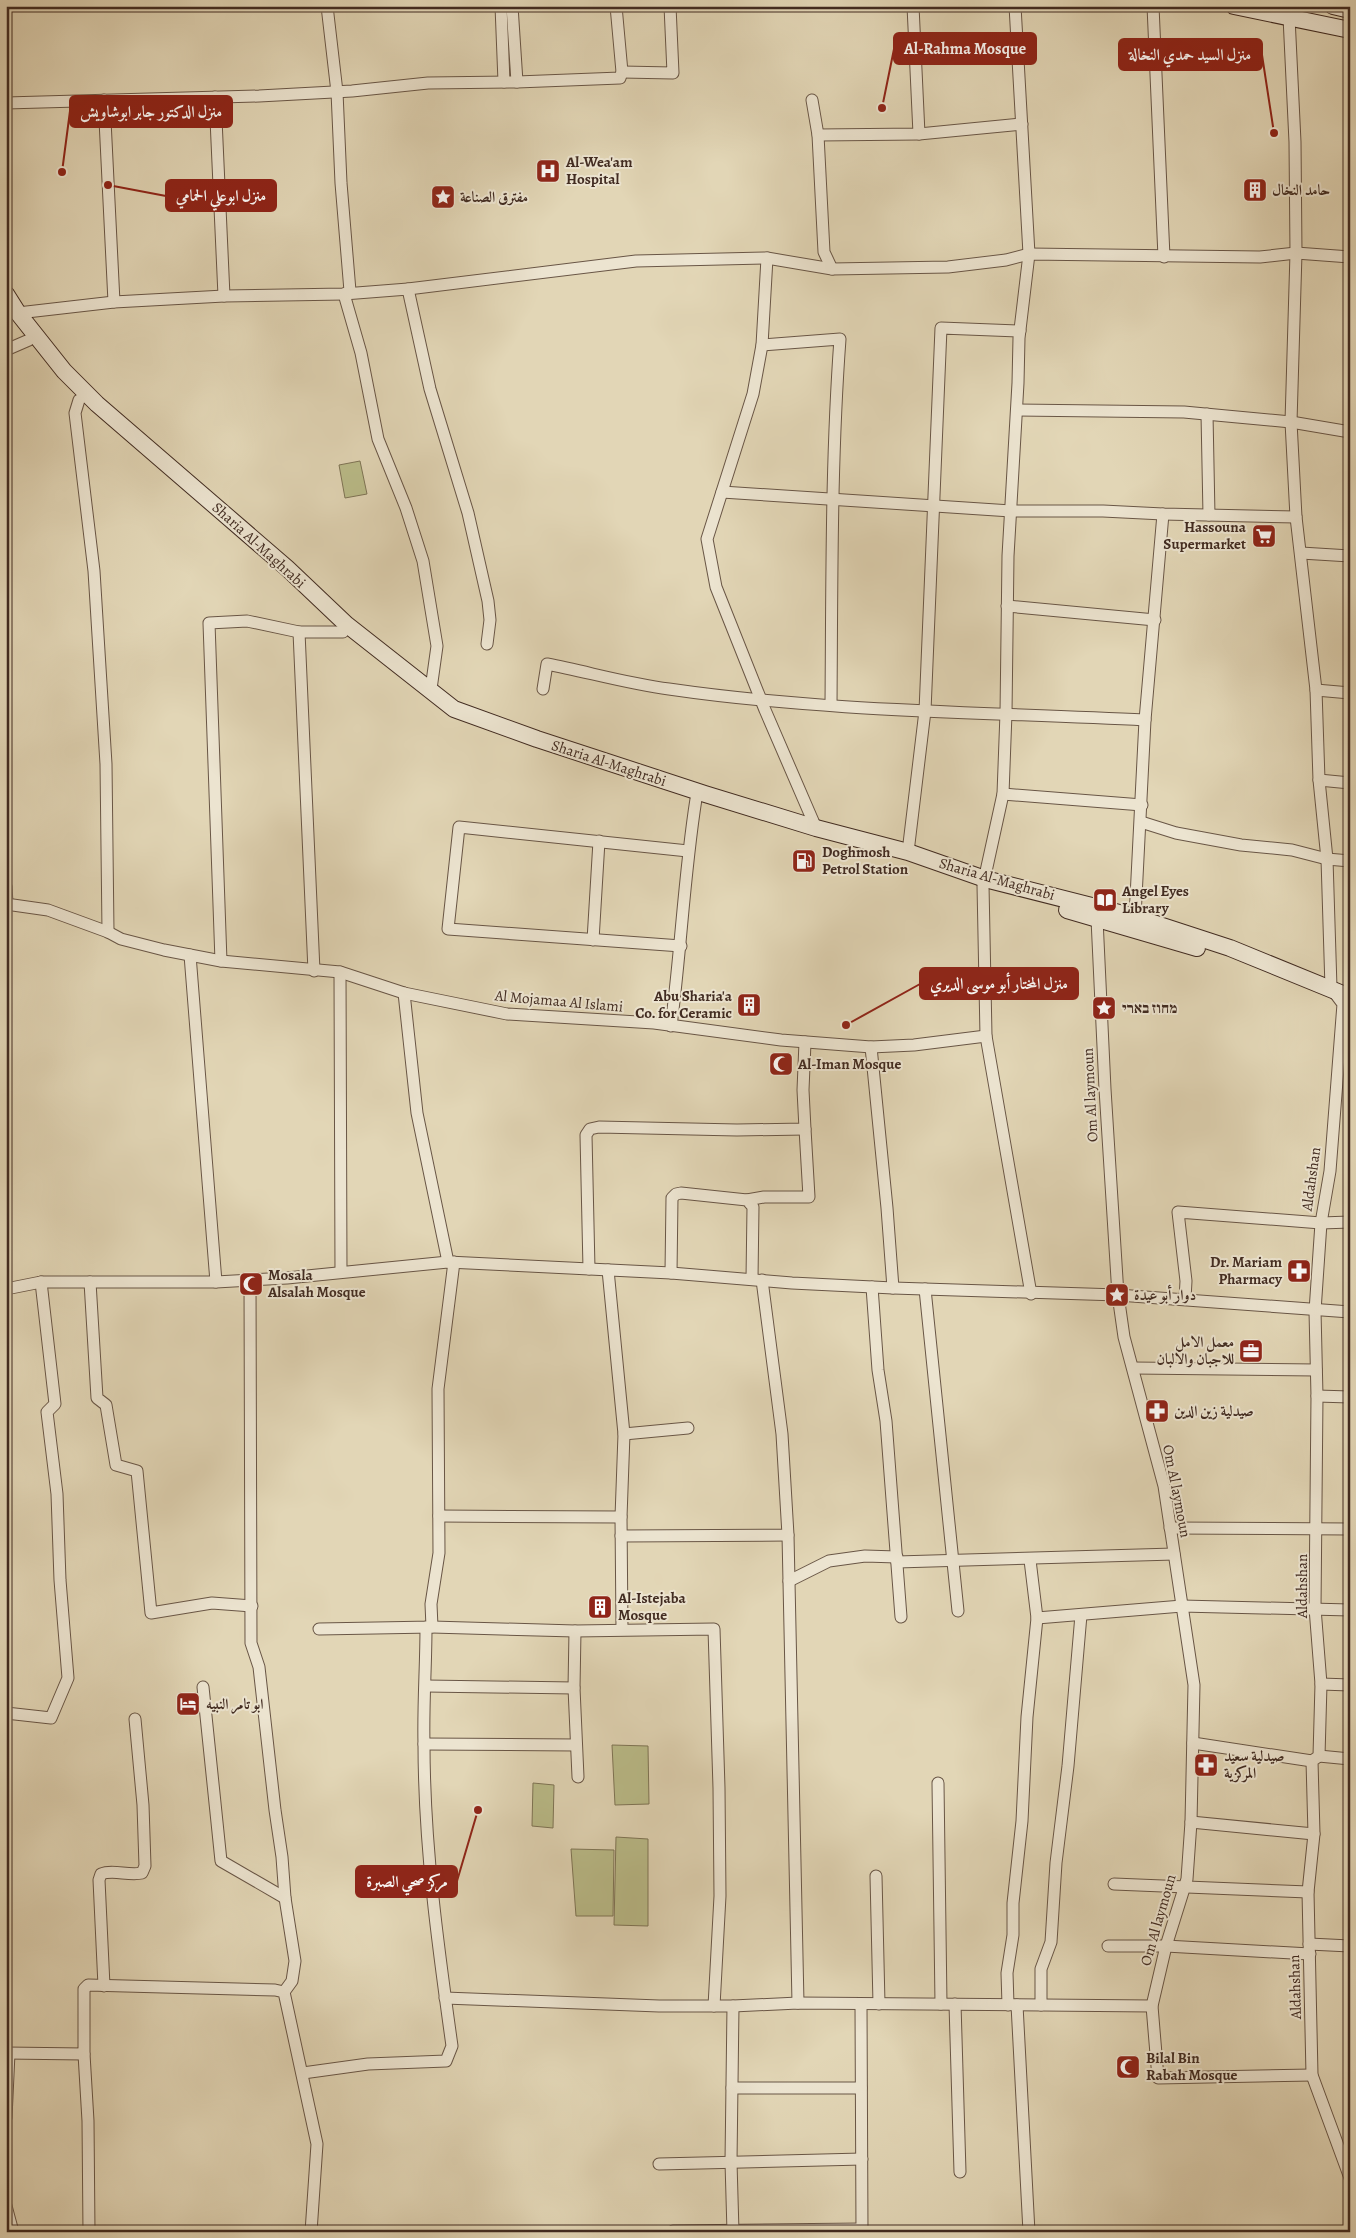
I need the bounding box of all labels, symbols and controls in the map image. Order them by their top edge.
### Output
callout: Al-Rahma Mosque [894,33,1036,64]
text: Al-Rahma Mosque [903,38,1026,60]
callout: منزل السيد حمدي النخالة [1119,39,1262,70]
text: منزل السيد حمدي النخالة [1128,44,1251,68]
callout: منزل الدكتور جابر ابوشاويش [70,96,232,127]
text: منزل الدكتور جابر ابوشاويش [80,101,222,123]
place label: Al-Wea'am Hospital [565,152,633,189]
hospital icon: Al-Wea'am Hospital [535,158,561,184]
building icon: حامد النخال [1242,177,1268,203]
callout: منزل ابوعلي الحمامي [166,180,276,211]
place label: حامد النخال [1272,180,1330,200]
place icon: مفترق الصناعة [430,184,456,210]
text: منزل ابوعلي الحمامي [175,185,266,211]
place label: مفترق الصناعة [460,187,528,207]
street label: Sharia Al-Maghrabi [208,498,310,592]
place label: Hassouna Supermarket [1163,517,1247,554]
supermarket icon: Hassouna Supermarket [1251,523,1277,549]
street label: Sharia Al-Maghrabi [549,735,669,791]
place label: Doghmosh Petrol Station [822,842,909,879]
fuel station icon: Doghmosh Petrol Station [791,848,817,874]
street label: Sharia Al-Maghrabi [937,853,1057,905]
place label: Angel Eyes Library [1121,881,1189,918]
library icon: Angel Eyes Library [1092,887,1118,913]
callout: منزل المختار أبو موسى الديري [920,968,1078,999]
text: منزل المختار أبو موسى الديري [930,972,1068,997]
street label: Al Mojamaa Al Islami [493,985,624,1017]
place label: Abu Sharia'a Co. for Ceramic [635,986,733,1023]
building icon: Abu Sharia'a Co. for Ceramic [736,992,762,1018]
place icon: מחוז בארי [1091,995,1117,1021]
place label: מחוז בארי [1122,998,1177,1018]
street label: Om Al laymoun [1078,1047,1102,1143]
mosque icon: Al-Iman Mosque [768,1051,794,1077]
place label: Al-Iman Mosque [797,1054,902,1074]
street label: Aldahshan [1296,1146,1325,1213]
place label: Dr. Mariam Pharmacy [1210,1252,1283,1289]
pharmacy icon: Dr. Mariam Pharmacy [1286,1258,1312,1284]
place label: Mosala Alsalah Mosque [267,1265,366,1302]
mosque icon: Mosala Alsalah Mosque [238,1271,264,1297]
place icon: دوار أبو عيدة [1104,1282,1130,1308]
place label: دوار أبو عيدة [1134,1284,1196,1305]
place label: معمل الامل للاجبان والالبان [1156,1332,1234,1369]
office icon: معمل الامل للاجبان والالبان [1238,1338,1264,1364]
pharmacy icon: صيدلية زين الدين [1144,1398,1170,1424]
place label: صيدلية زين الدين [1174,1401,1254,1421]
street label: Om Al laymoun [1158,1443,1196,1539]
street label: Aldahshan [1292,1554,1312,1619]
place label: Al-Istejaba Mosque [617,1588,686,1625]
building icon: Al-Istejaba Mosque [587,1594,613,1620]
hotel icon: ابو تامر النبيه [175,1691,201,1717]
place label: ابو تامر النبيه [206,1694,264,1714]
place label: صيدلية سعيد المركزية [1224,1746,1285,1783]
pharmacy icon: صيدلية سعيد المركزية [1193,1752,1219,1778]
callout: مركز صحي الصبرة [356,1866,457,1897]
text: مركز صحي الصبرة [366,1871,448,1896]
street label: Om Al laymoun [1135,1872,1181,1968]
street label: Aldahshan [1284,1954,1306,2021]
place label: Bilal Bin Rabah Mosque [1146,2048,1238,2085]
mosque icon: Bilal Bin Rabah Mosque [1115,2054,1141,2080]

